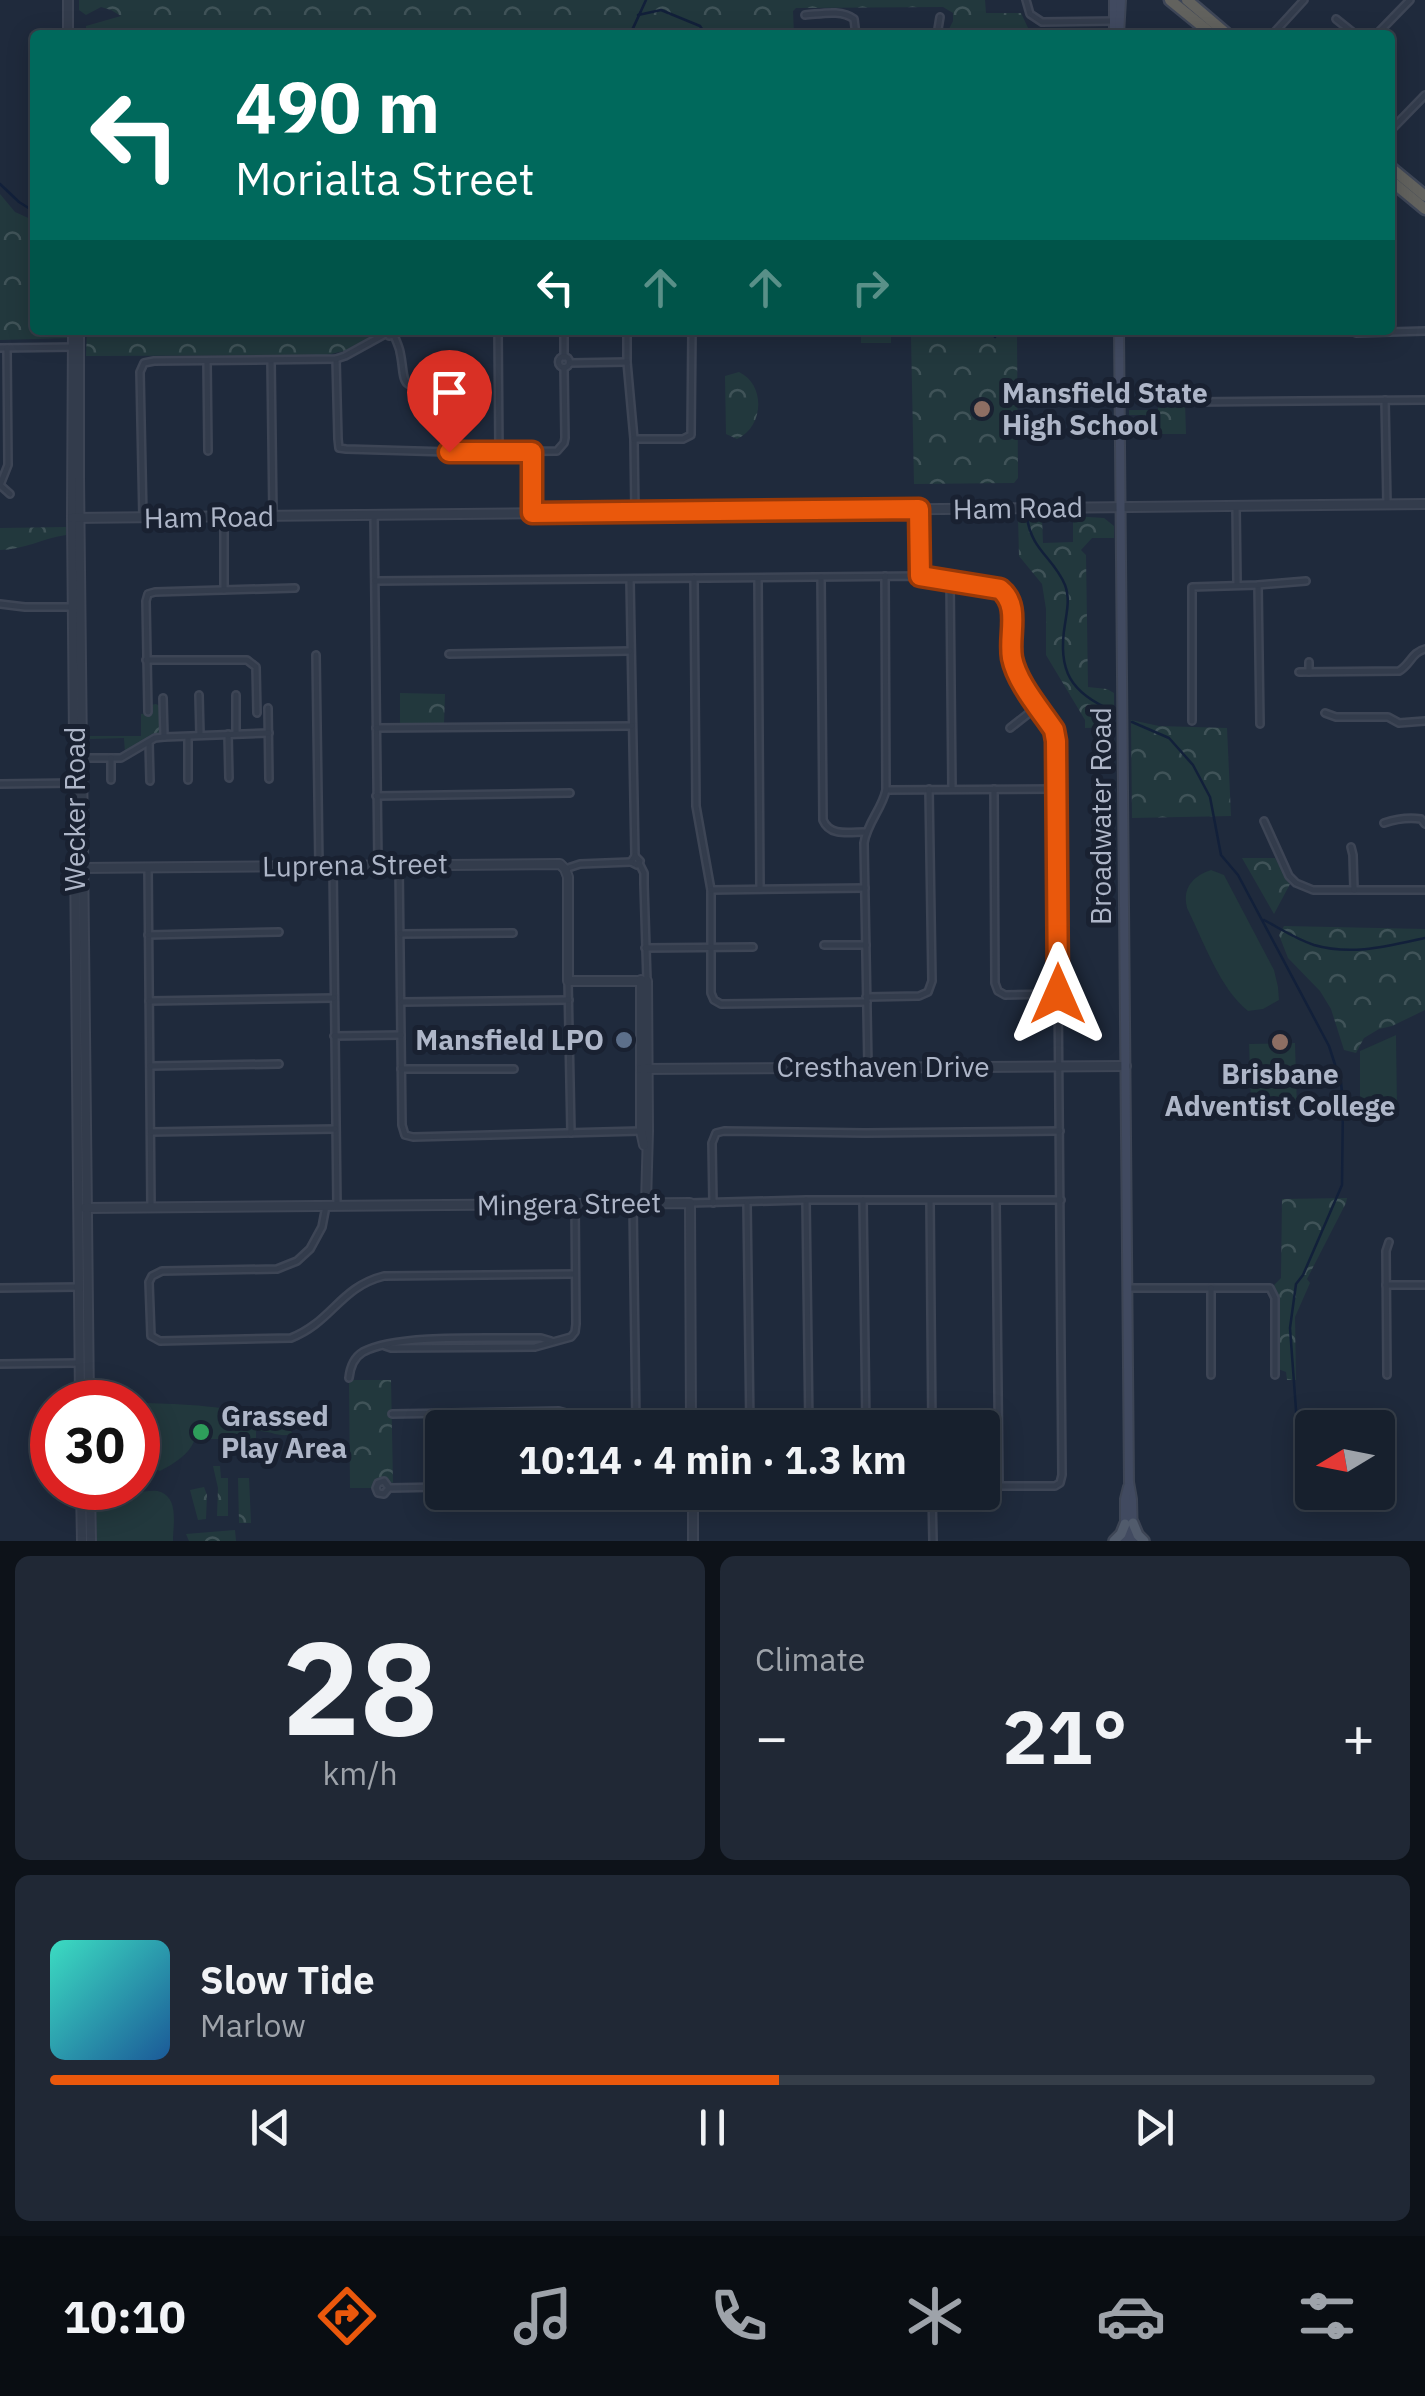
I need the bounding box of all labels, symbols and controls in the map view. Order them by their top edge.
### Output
text: 490 m [235,61,440,152]
icon: left [70,70,200,200]
text: Morialta Street [235,149,534,207]
icon: left [528,260,583,315]
icon: ahead [633,260,688,315]
icon: ahead [738,260,793,315]
icon: right [843,260,898,315]
pin [407,350,492,453]
icon: arrive [422,365,477,420]
place label: Mansfield State High School [1002,374,1208,443]
marker: Mansfield State High School [971,398,993,420]
street label: Ham Road [953,488,1083,527]
street label: Ham Road [144,497,274,536]
street label: Broadwater Road [1082,707,1119,925]
street label: Wecker Road [56,727,93,891]
street label: Luprena Street [262,844,448,885]
position arrow [1006,942,1110,1046]
place label: Mansfield LPO [415,1021,604,1058]
marker: Mansfield LPO [613,1029,635,1051]
marker: Brisbane Adventist College [1269,1031,1291,1053]
street label: Cresthaven Drive [776,1048,990,1085]
place label: Brisbane Adventist College [1165,1055,1395,1124]
street label: Mingera Street [477,1183,661,1224]
speed limit sign: 30 [30,1380,160,1510]
place label: Grassed Play Area [221,1397,347,1466]
north arrow [1295,1410,1395,1510]
map controls [1295,1410,1395,1510]
marker: Grassed Play Area [190,1421,212,1443]
text: 10:14 · 4 min · 1.3 km [518,1435,907,1484]
text: 28 [282,1602,438,1771]
text: Climate [755,1638,865,1680]
text: 21° [1002,1687,1128,1785]
text: − [755,1701,788,1772]
text: + [1342,1701,1375,1772]
text: km/h [322,1752,398,1794]
text: Slow Tide [200,1955,375,2004]
text: Marlow [200,2004,306,2046]
icon: previous [243,2100,298,2155]
icon: pause [685,2100,740,2155]
icon: next [1127,2100,1182,2155]
icon: directions [312,2281,382,2351]
icon: music [508,2281,578,2351]
icon: phone [704,2281,774,2351]
icon: climate [900,2281,970,2351]
icon: car [1096,2281,1166,2351]
icon: filters [1292,2281,1362,2351]
text: 10:10 [63,2287,186,2345]

